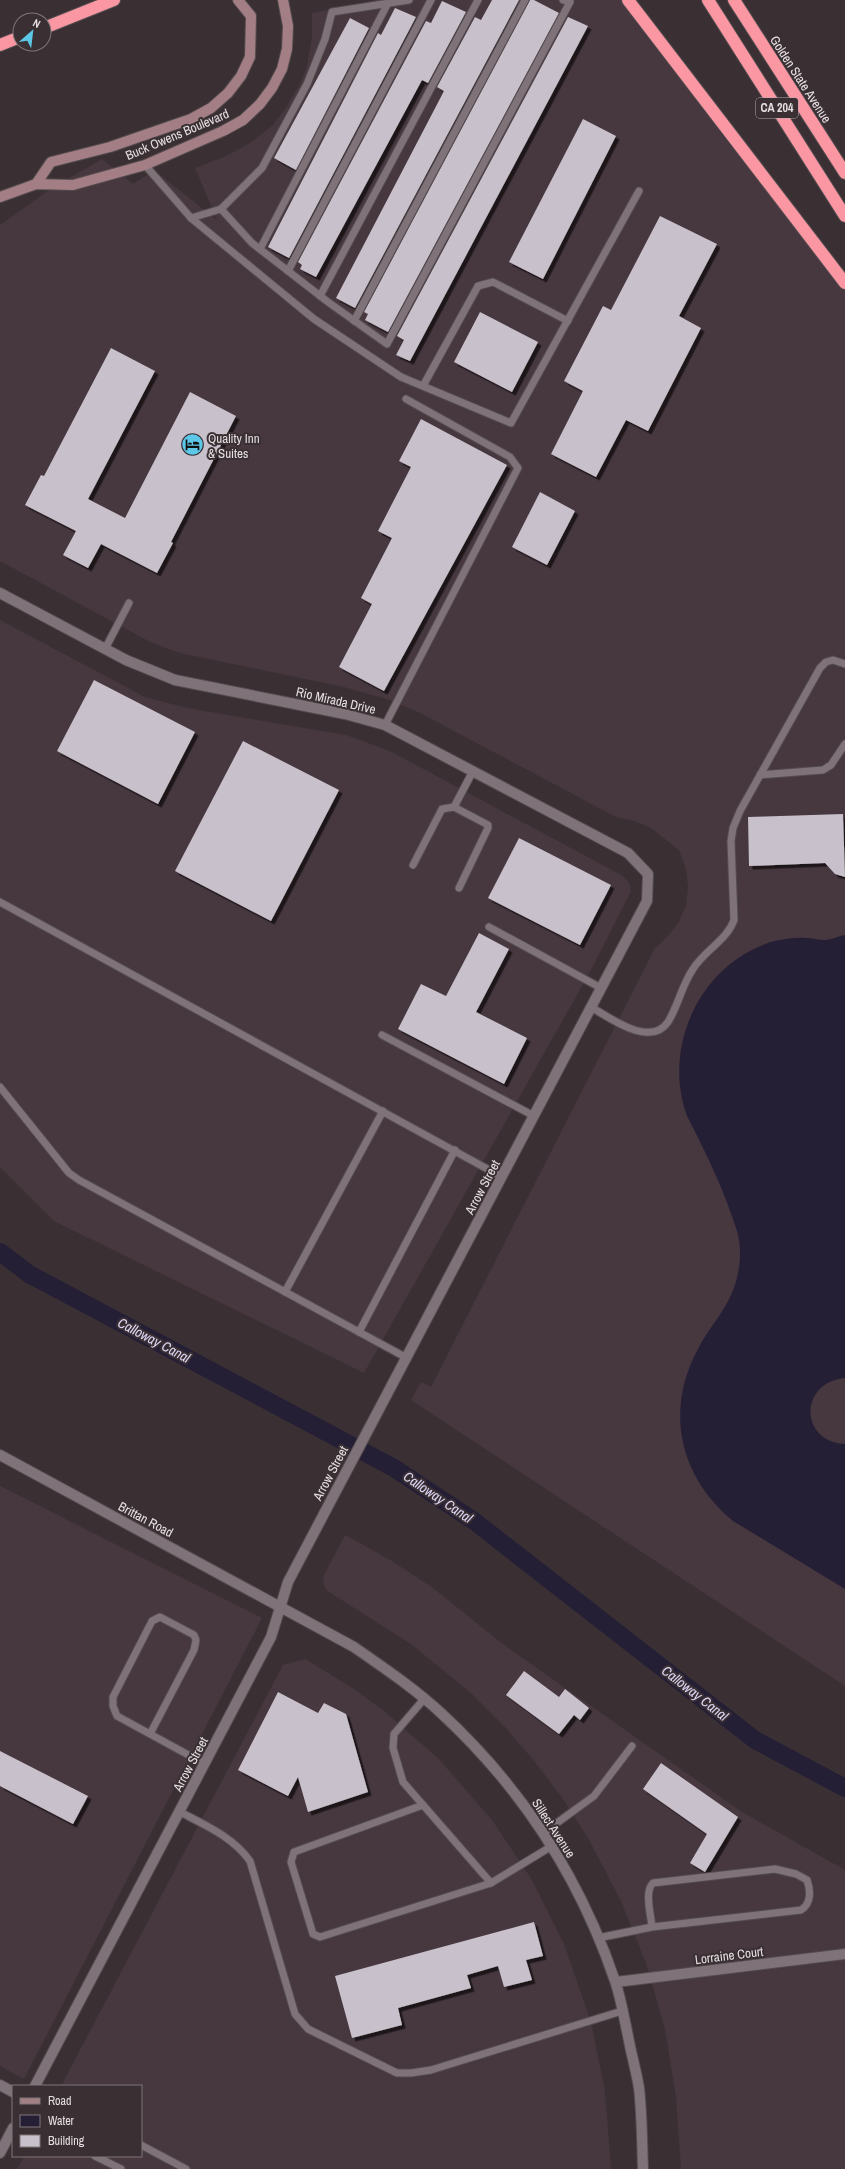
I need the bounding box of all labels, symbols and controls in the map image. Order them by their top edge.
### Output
north arrow [12,12,52,52]
text: N [31,15,43,31]
street label: Golden State Avenue [766,32,835,126]
road number: CA 204 [756,98,798,118]
street label: Buck Owens Boulevard [123,105,232,164]
place label: Quality Inn & Suites [208,430,260,462]
hotel icon: Quality Inn & Suites [179,432,205,458]
street label: Rio Mirada Drive [294,683,377,718]
street label: Arrow Street [461,1157,504,1218]
water label: Calloway Canal [115,1313,194,1367]
street label: Arrow Street [309,1443,352,1504]
water label: Calloway Canal [400,1467,476,1527]
street label: Brittan Road [115,1498,176,1541]
water label: Calloway Canal [658,1661,732,1725]
street label: Arrow Street [169,1734,212,1795]
street label: Sillect Avenue [528,1795,579,1861]
street label: Lorraine Court [694,1943,764,1968]
legend [12,2085,142,2157]
text: Road [48,2093,72,2109]
text: Water [48,2113,75,2129]
text: Building [48,2133,85,2149]

